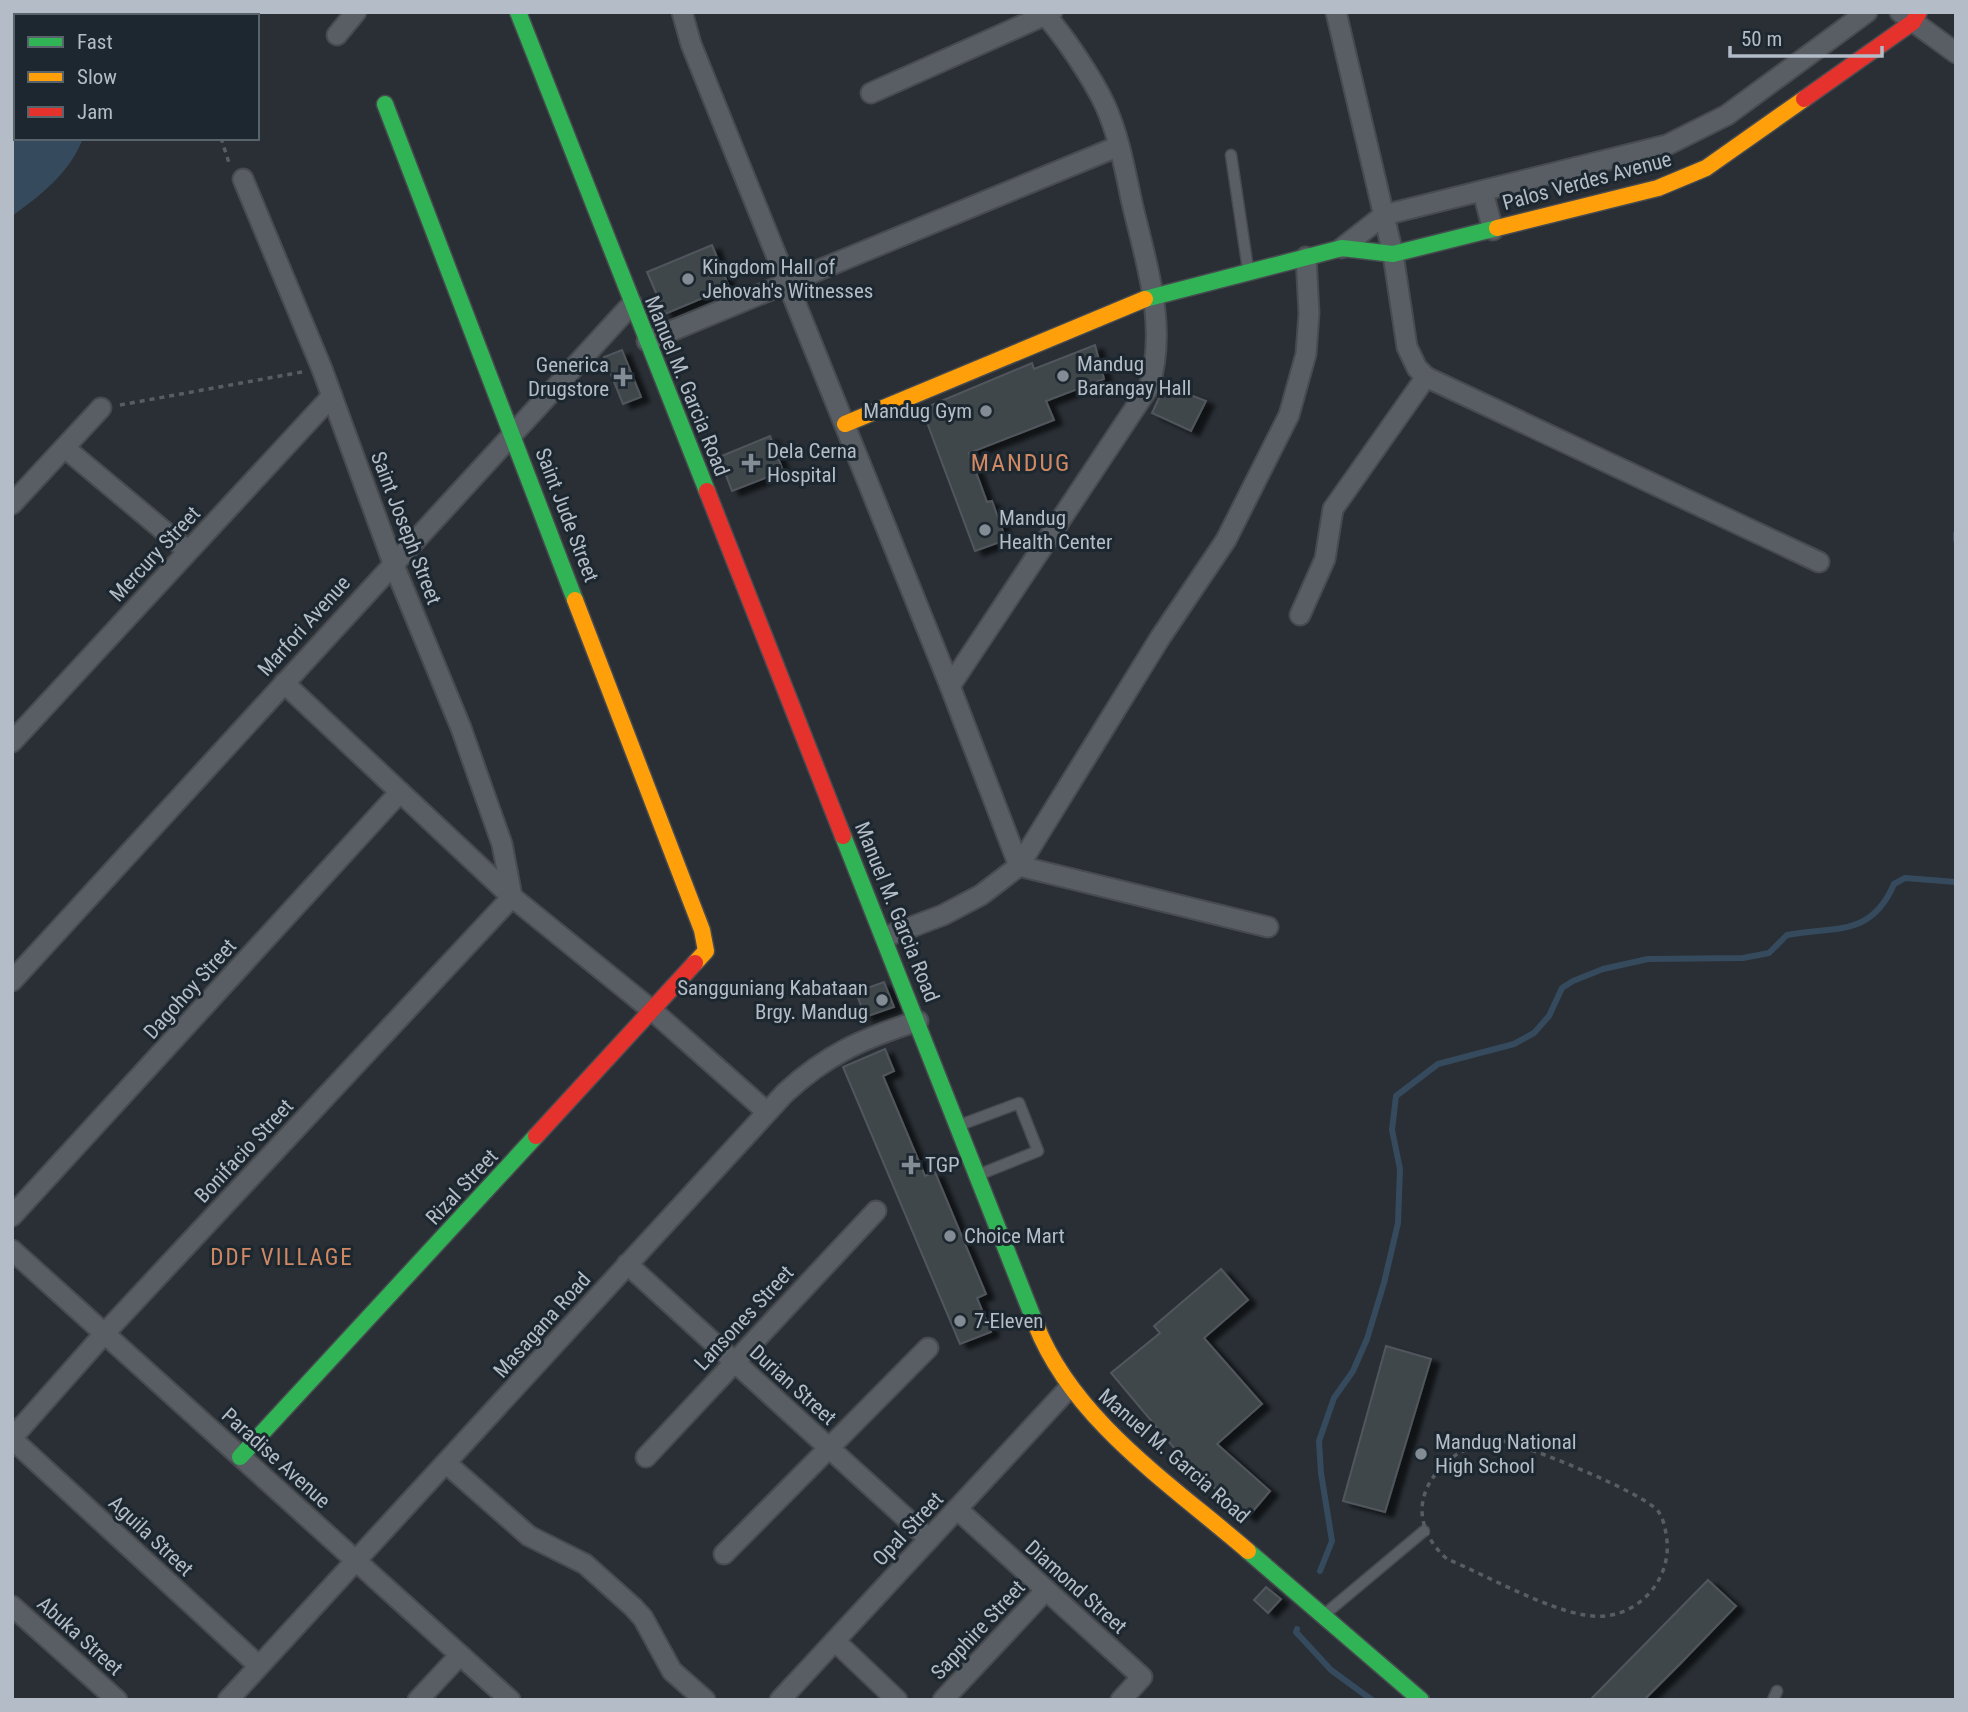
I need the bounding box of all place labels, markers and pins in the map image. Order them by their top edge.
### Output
place label: Kingdom Hall of Jehovah's Witnesses [702,255,873,303]
marker: Kingdom Hall of Jehovah's Witnesses [680,271,696,287]
place label: Mandug Barangay Hall [1077,352,1191,400]
place label: Generica Drugstore [528,353,609,401]
marker: Mandug Barangay Hall [1055,368,1071,384]
marker: Generica Drugstore [615,369,631,385]
place label: Mandug Gym [863,399,972,423]
marker: Mandug Gym [978,403,994,419]
place label: Dela Cerna Hospital [767,439,857,487]
marker: Dela Cerna Hospital [741,453,761,473]
place label: Mandug Health Center [999,506,1112,554]
marker: Mandug Health Center [977,522,993,538]
place label: Sangguniang Kabataan Brgy. Mandug [677,976,868,1024]
marker: Sangguniang Kabataan Brgy. Mandug [874,992,890,1008]
place label: TGP [925,1153,960,1177]
marker: TGP [903,1157,919,1173]
place label: Choice Mart [964,1224,1065,1248]
marker: Choice Mart [942,1228,958,1244]
place label: 7-Eleven [974,1309,1043,1333]
marker: 7-Eleven [952,1313,968,1329]
place label: Mandug National High School [1435,1430,1577,1478]
marker: Mandug National High School [1413,1446,1429,1462]

